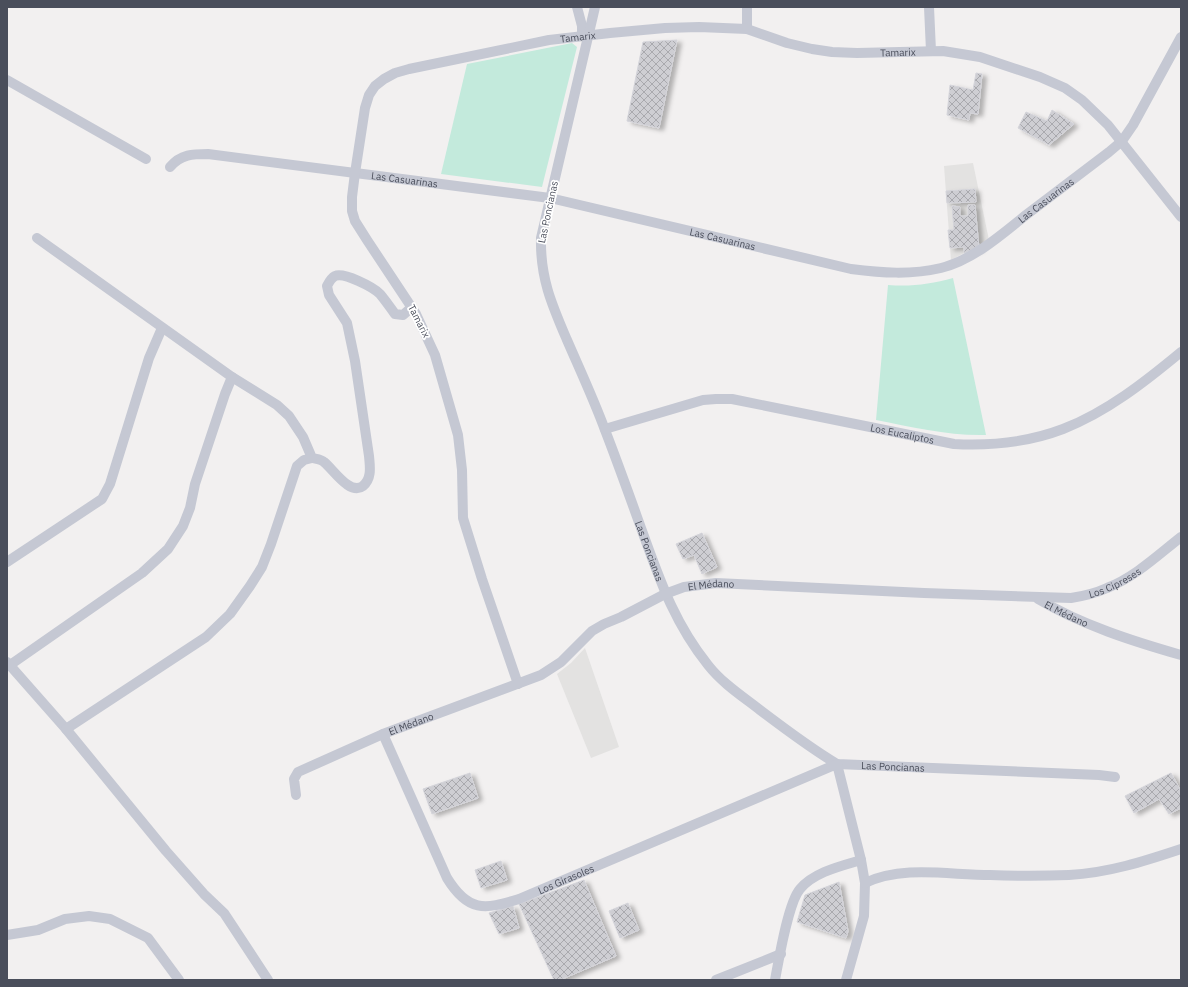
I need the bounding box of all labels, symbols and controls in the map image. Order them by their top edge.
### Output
street label: Tamarix [559,28,596,45]
street label: Tamarix [880,45,916,59]
street label: Las Casuarinas [370,169,439,190]
street label: Las Casuarinas [1015,175,1076,226]
street label: Las Poncianas [535,179,561,244]
street label: Las Casuarinas [688,225,757,253]
street label: Tamarix [405,302,433,340]
street label: Los Eucaliptos [869,421,935,446]
street label: Las Poncianas [632,519,667,583]
street label: Los Cipreses [1087,564,1143,601]
street label: El Médano [687,576,735,593]
street label: El Médano [1042,598,1091,630]
street label: El Médano [387,709,435,738]
street label: Las Poncianas [861,759,925,774]
street label: Los Girasoles [536,861,596,897]

